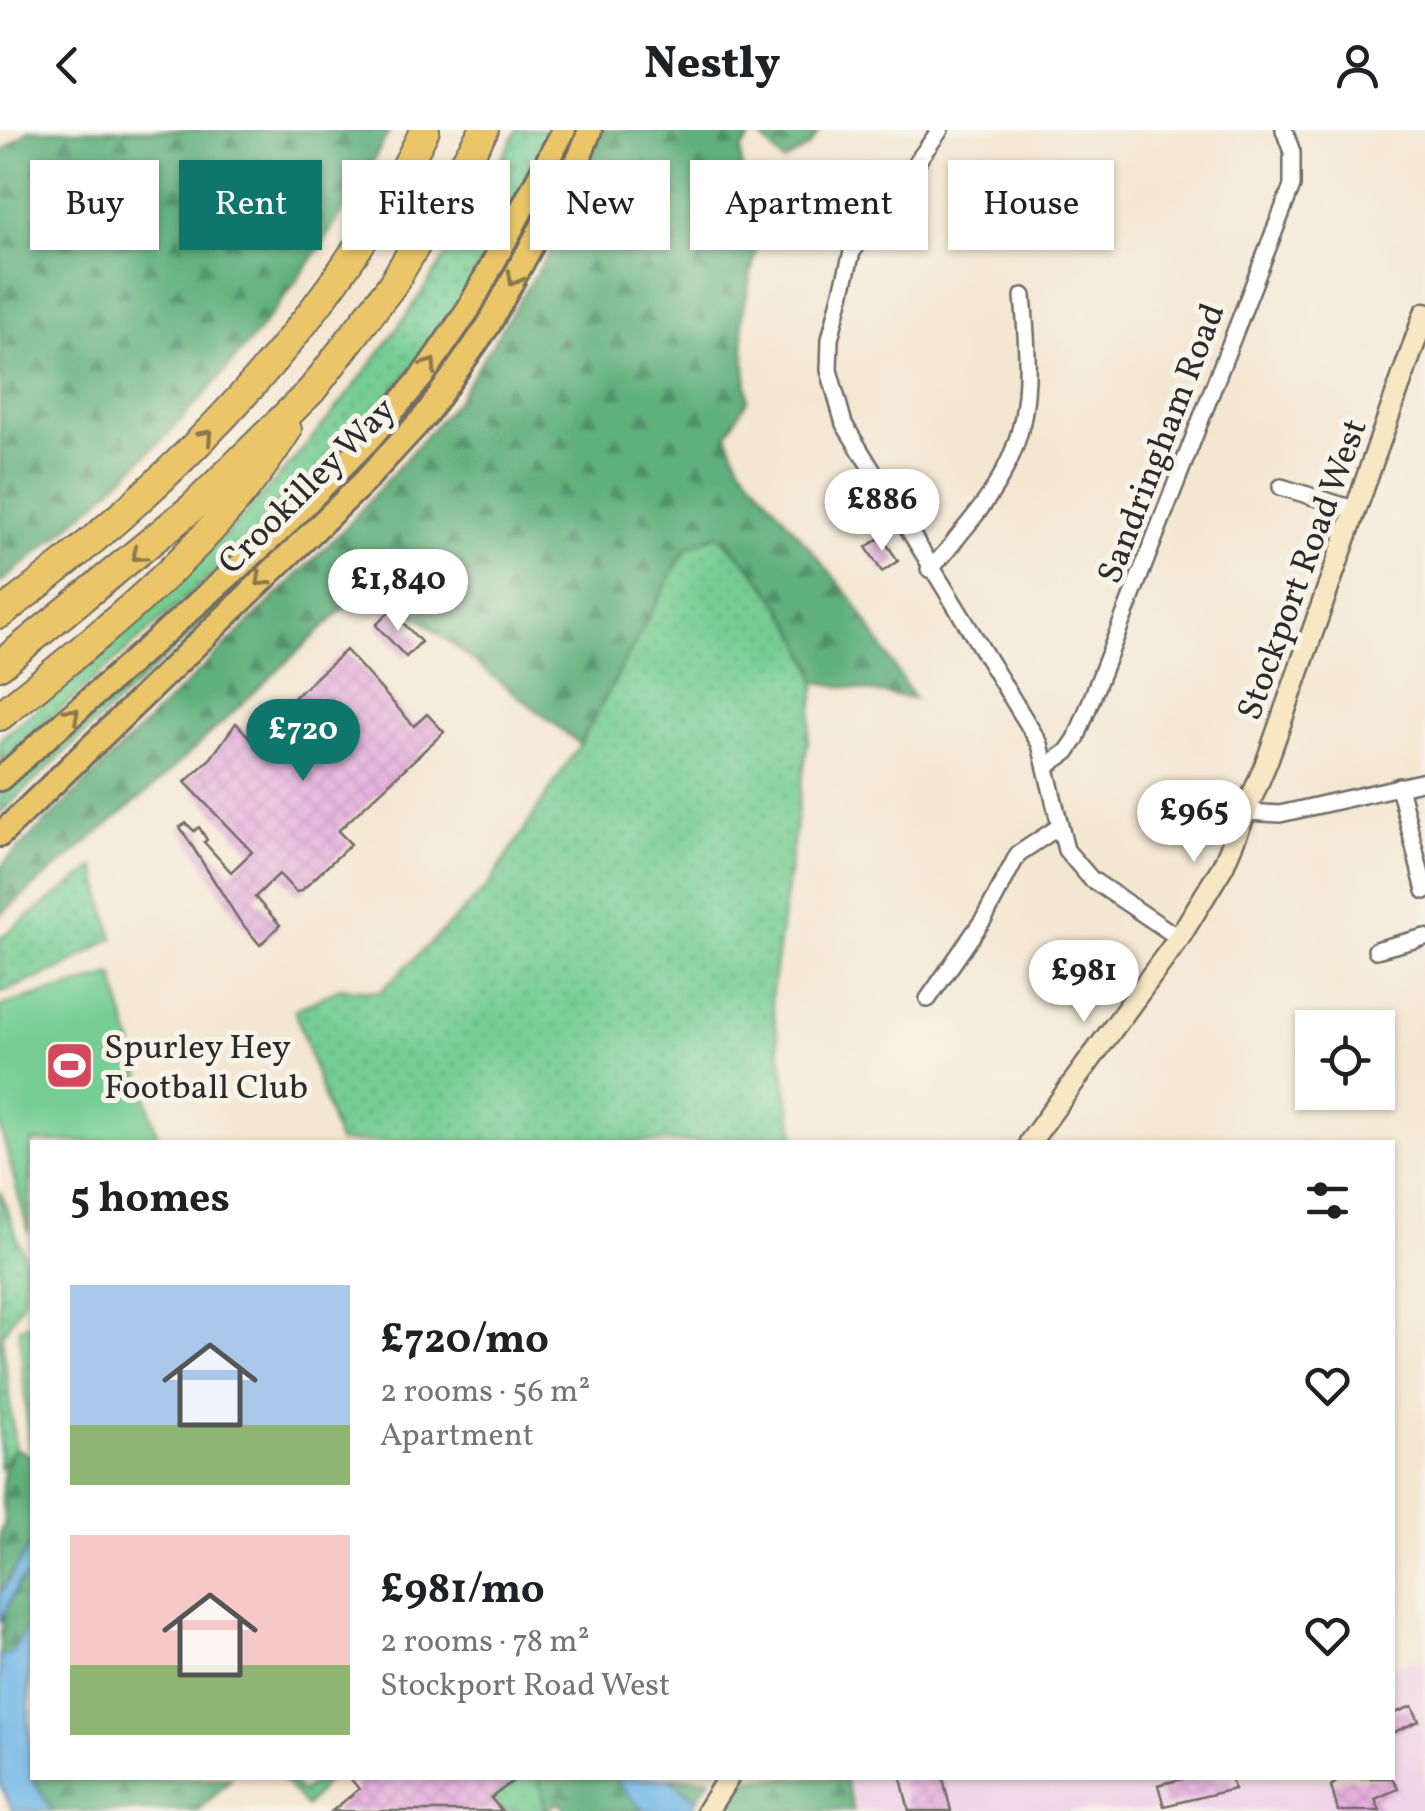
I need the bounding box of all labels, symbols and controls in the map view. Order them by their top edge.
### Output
text: Nestly [645,34,780,97]
icon: back [40,38,95,93]
icon: person [1330,38,1385,93]
chip: Buy [30,160,159,250]
chip: Rent [179,160,322,250]
chip: Filters [342,160,510,250]
chip: New [530,160,670,250]
chip: Apartment [690,160,928,250]
chip: House [948,160,1114,250]
one-way arrow [507,269,527,287]
street label: Sandringham Road [1087,297,1238,591]
one-way arrow [418,358,436,376]
street label: Crookilley Way [209,388,408,586]
street label: Stockport Road West [1227,413,1381,727]
one-way arrow [194,429,212,448]
pin: £886 [823,469,941,554]
text: £886 [847,479,917,523]
one-way arrow [131,543,149,561]
pin: £1,840 [317,549,479,634]
text: £1,840 [350,559,446,603]
one-way arrow [255,569,274,587]
pin: £720 [244,699,362,784]
one-way arrow [61,707,80,725]
text: £720 [268,709,338,753]
pin: £965 [1135,780,1253,865]
text: £965 [1159,790,1229,834]
pin: £981 [1025,940,1143,1025]
text: £981 [1051,950,1117,994]
map controls [1295,1010,1395,1110]
button: locate [1295,1010,1395,1110]
place label: Spurley Hey Football Club [104,1025,308,1113]
sports icon: Spurley Hey Football Club [43,1040,95,1092]
text: 5 homes [70,1171,230,1230]
icon: filters [1300,1173,1355,1228]
text: £720/mo [380,1312,549,1371]
icon: home [150,1325,270,1445]
icon: heart [1300,1358,1355,1413]
text: 2 rooms · 56 m² [380,1371,590,1415]
text: Apartment [380,1415,534,1459]
text: £981/mo [380,1562,545,1621]
icon: home [150,1575,270,1695]
icon: heart [1300,1608,1355,1663]
text: 2 rooms · 78 m² [380,1621,590,1665]
text: Stockport Road West [380,1665,670,1709]

